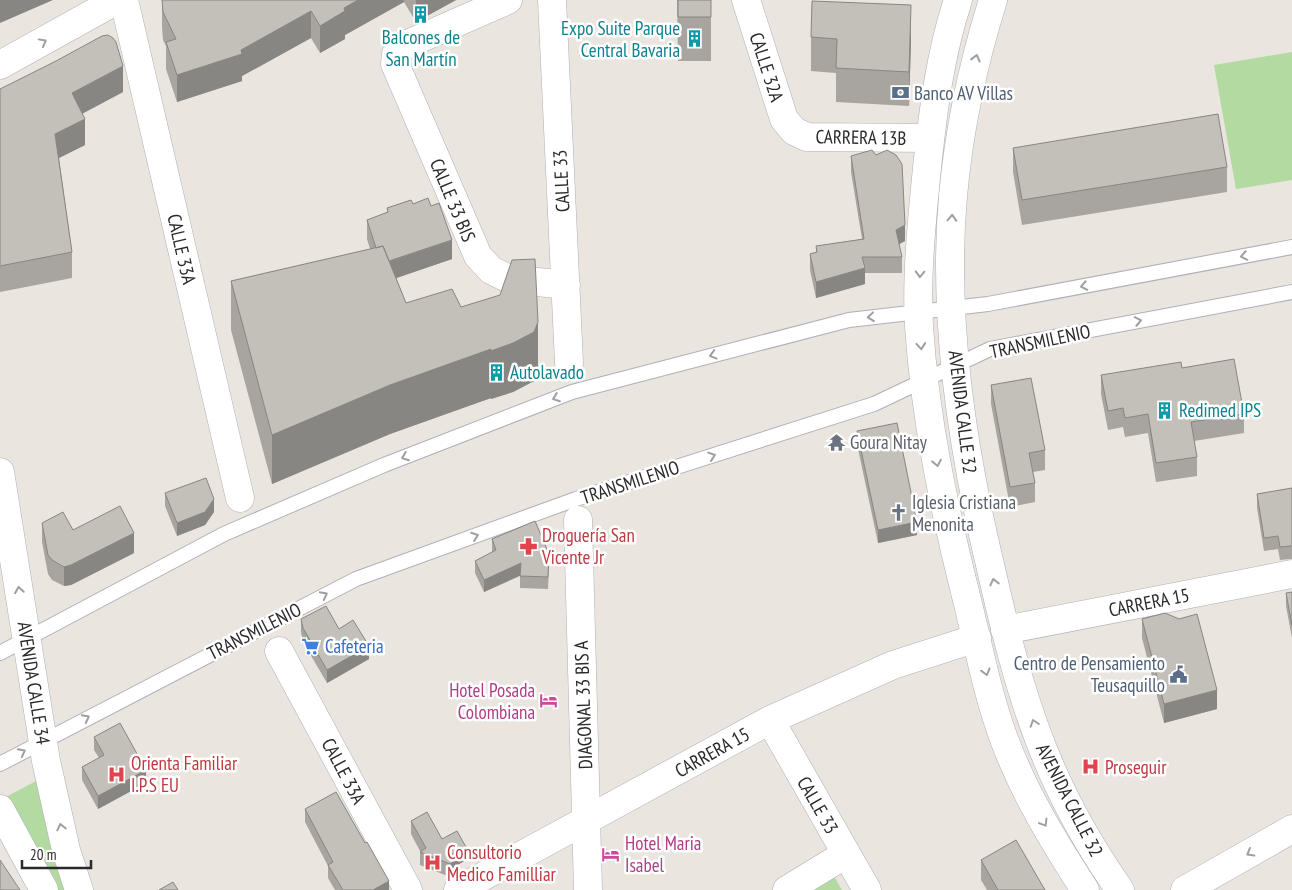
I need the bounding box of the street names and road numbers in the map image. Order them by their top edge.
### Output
street label: CALLE 32A [745,29,789,105]
street label: CARRERA 13B [815,124,907,150]
street label: CALLE 33 [547,149,575,213]
street label: CALLE 33 BIS [425,155,481,245]
street label: CALLE 33A [162,212,202,286]
street label: TRANSMILENIO [988,319,1092,363]
street label: AVENIDA CALLE 32 [944,349,982,475]
street label: TRANSMILENIO [578,455,682,509]
street label: CARRERA 15 [1107,582,1191,622]
street label: TRANSMILENIO [203,597,305,665]
street label: AVENIDA CALLE 34 [12,620,56,747]
street label: DIAGONAL 33 BIS A [569,640,597,770]
street label: CARRERA 15 [670,722,754,782]
street label: CALLE 33A [317,734,371,808]
street label: AVENIDA CALLE 32 [1031,739,1109,861]
street label: CALLE 33 [792,772,844,838]

